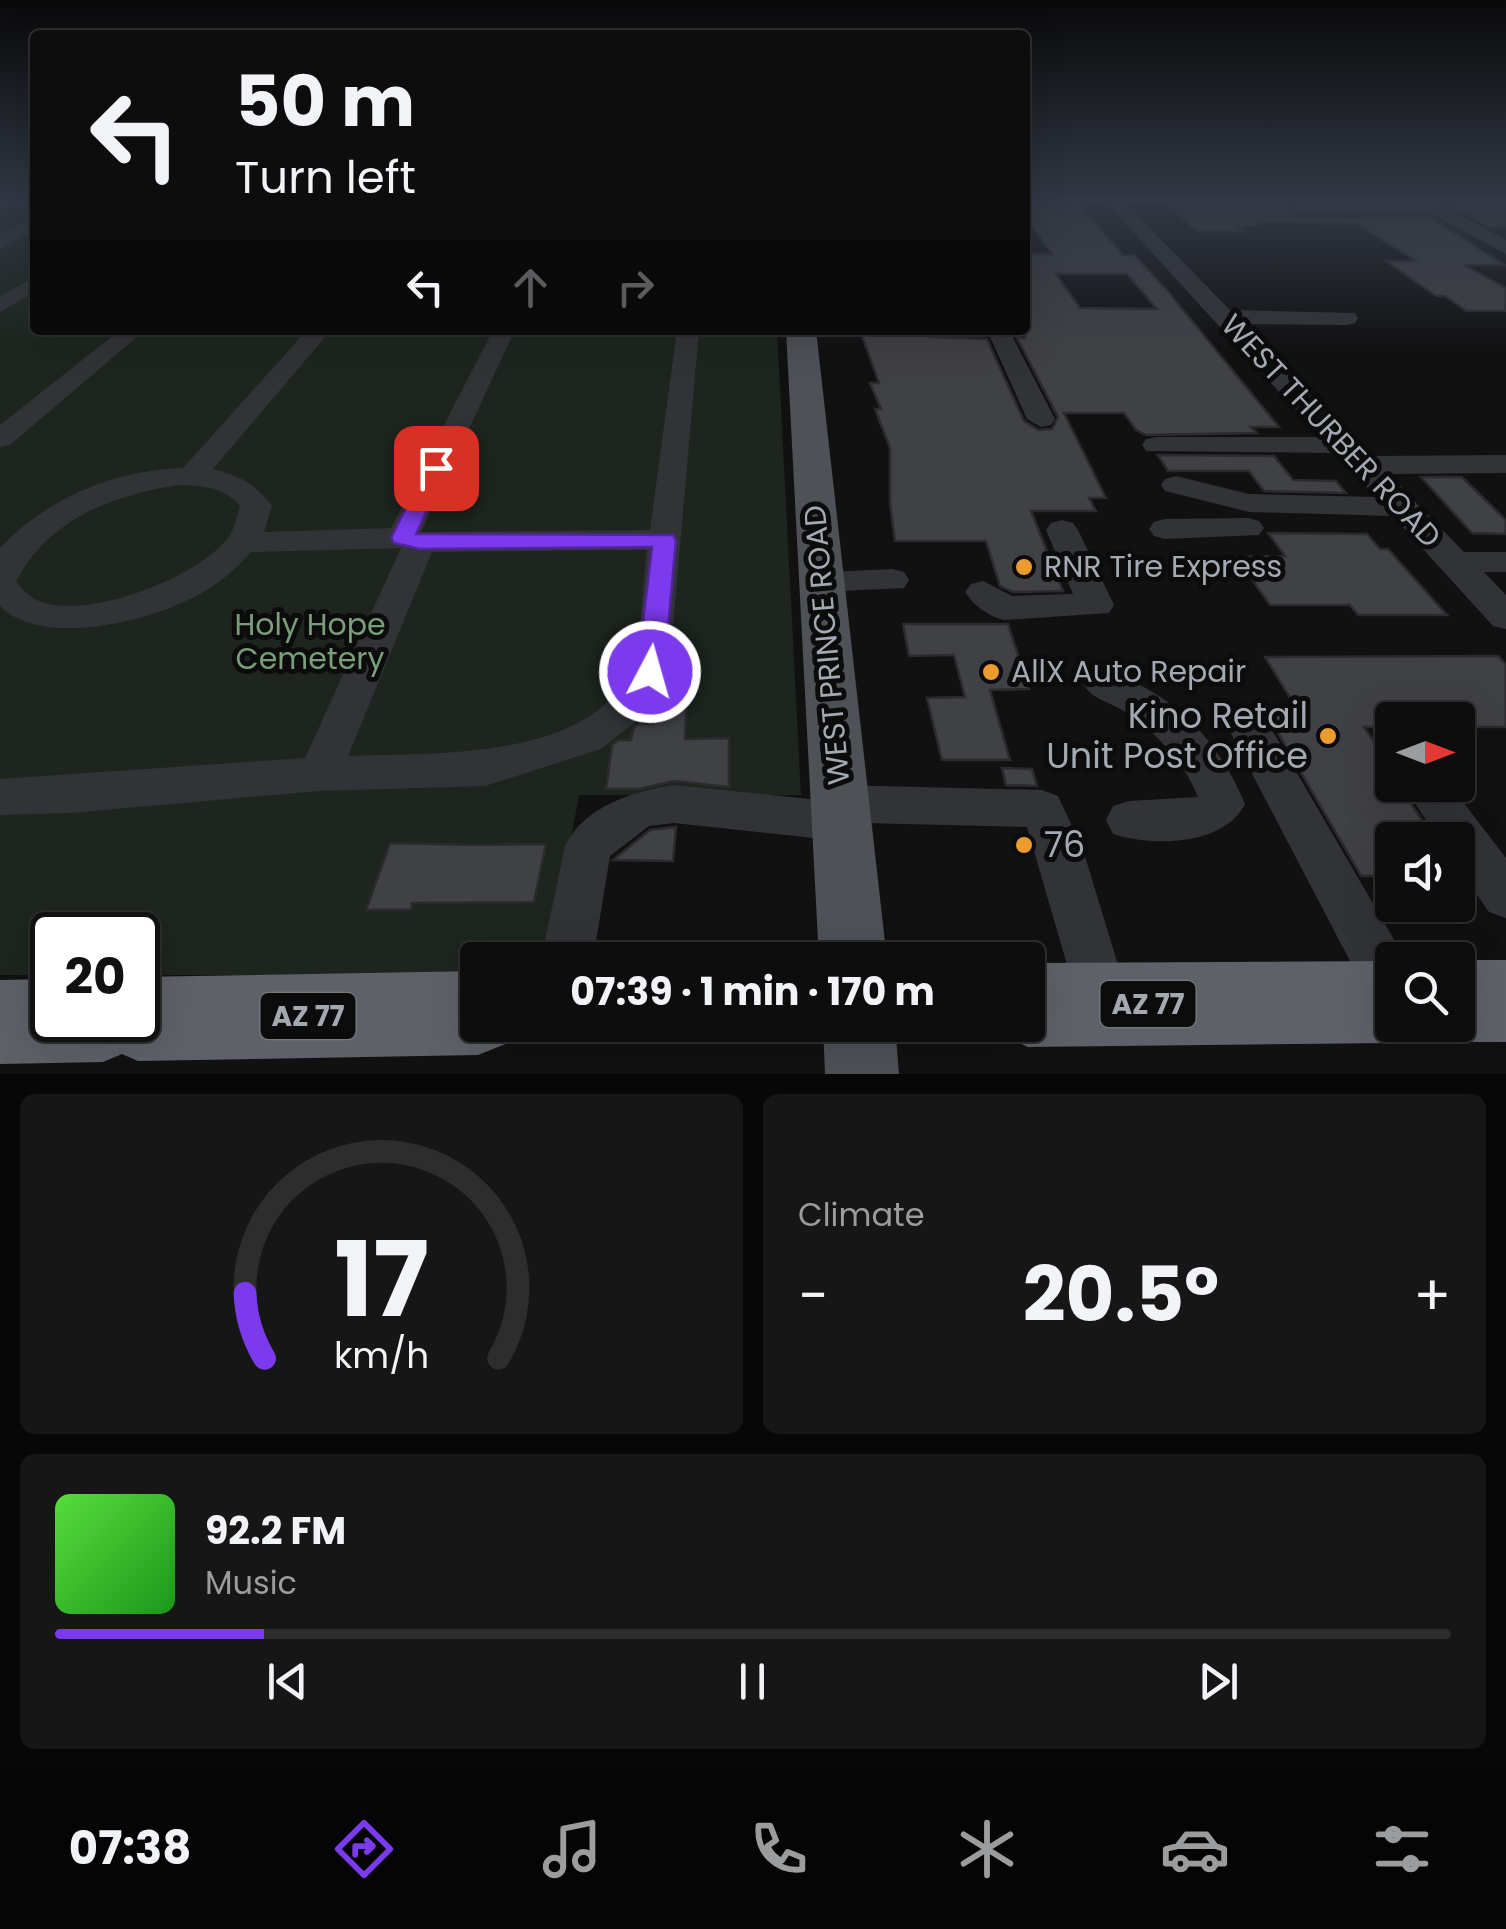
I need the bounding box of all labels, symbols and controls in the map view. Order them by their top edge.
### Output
text: 50 m [235,52,415,151]
icon: left [70,70,200,200]
text: Turn left [235,146,416,209]
icon: left [398,260,453,315]
icon: ahead [503,260,558,315]
icon: right [608,260,663,315]
street label: WEST THURBER ROAD [1212,304,1451,557]
pin [394,426,479,511]
icon: arrive [409,441,464,496]
street label: WEST PRINCE ROAD [793,503,860,787]
place label: RNR Tire Express [1044,545,1282,588]
marker: RNR Tire Express [1013,556,1035,578]
park label: Holy Hope Cemetery [234,603,386,680]
position arrow [598,620,702,724]
place label: AllX Auto Repair [1011,650,1246,693]
marker: AllX Auto Repair [980,661,1002,683]
place label: Kino Retail Unit Post Office [1046,691,1308,780]
north arrow [1375,702,1475,802]
map controls [1375,702,1475,1042]
marker: Kino Retail Unit Post Office [1317,725,1339,747]
place label: 76 [1044,820,1085,869]
button: sound [1375,822,1475,922]
marker: 76 [1013,834,1035,856]
speed limit sign: 20 [30,912,160,1042]
button: search [1375,942,1475,1042]
text: 07:39 · 1 min · 170 m [570,965,935,1018]
road number: AZ 77 [1100,981,1196,1027]
road number: AZ 77 [260,993,356,1039]
text: Climate [798,1192,925,1237]
text: 17 [334,1207,429,1352]
text: 20.5° [1023,1242,1219,1347]
text: − [798,1257,828,1334]
text: + [1413,1257,1451,1334]
text: km/h [334,1330,429,1381]
text: 92.2 FM [205,1504,346,1557]
text: Music [205,1560,297,1605]
icon: previous [260,1654,315,1709]
icon: pause [725,1654,780,1709]
icon: next [1191,1654,1246,1709]
icon: directions [329,1814,399,1884]
icon: music [537,1814,607,1884]
icon: phone [744,1814,814,1884]
icon: climate [952,1814,1022,1884]
icon: car [1160,1814,1230,1884]
icon: filters [1367,1814,1437,1884]
text: 07:38 [69,1817,191,1880]

